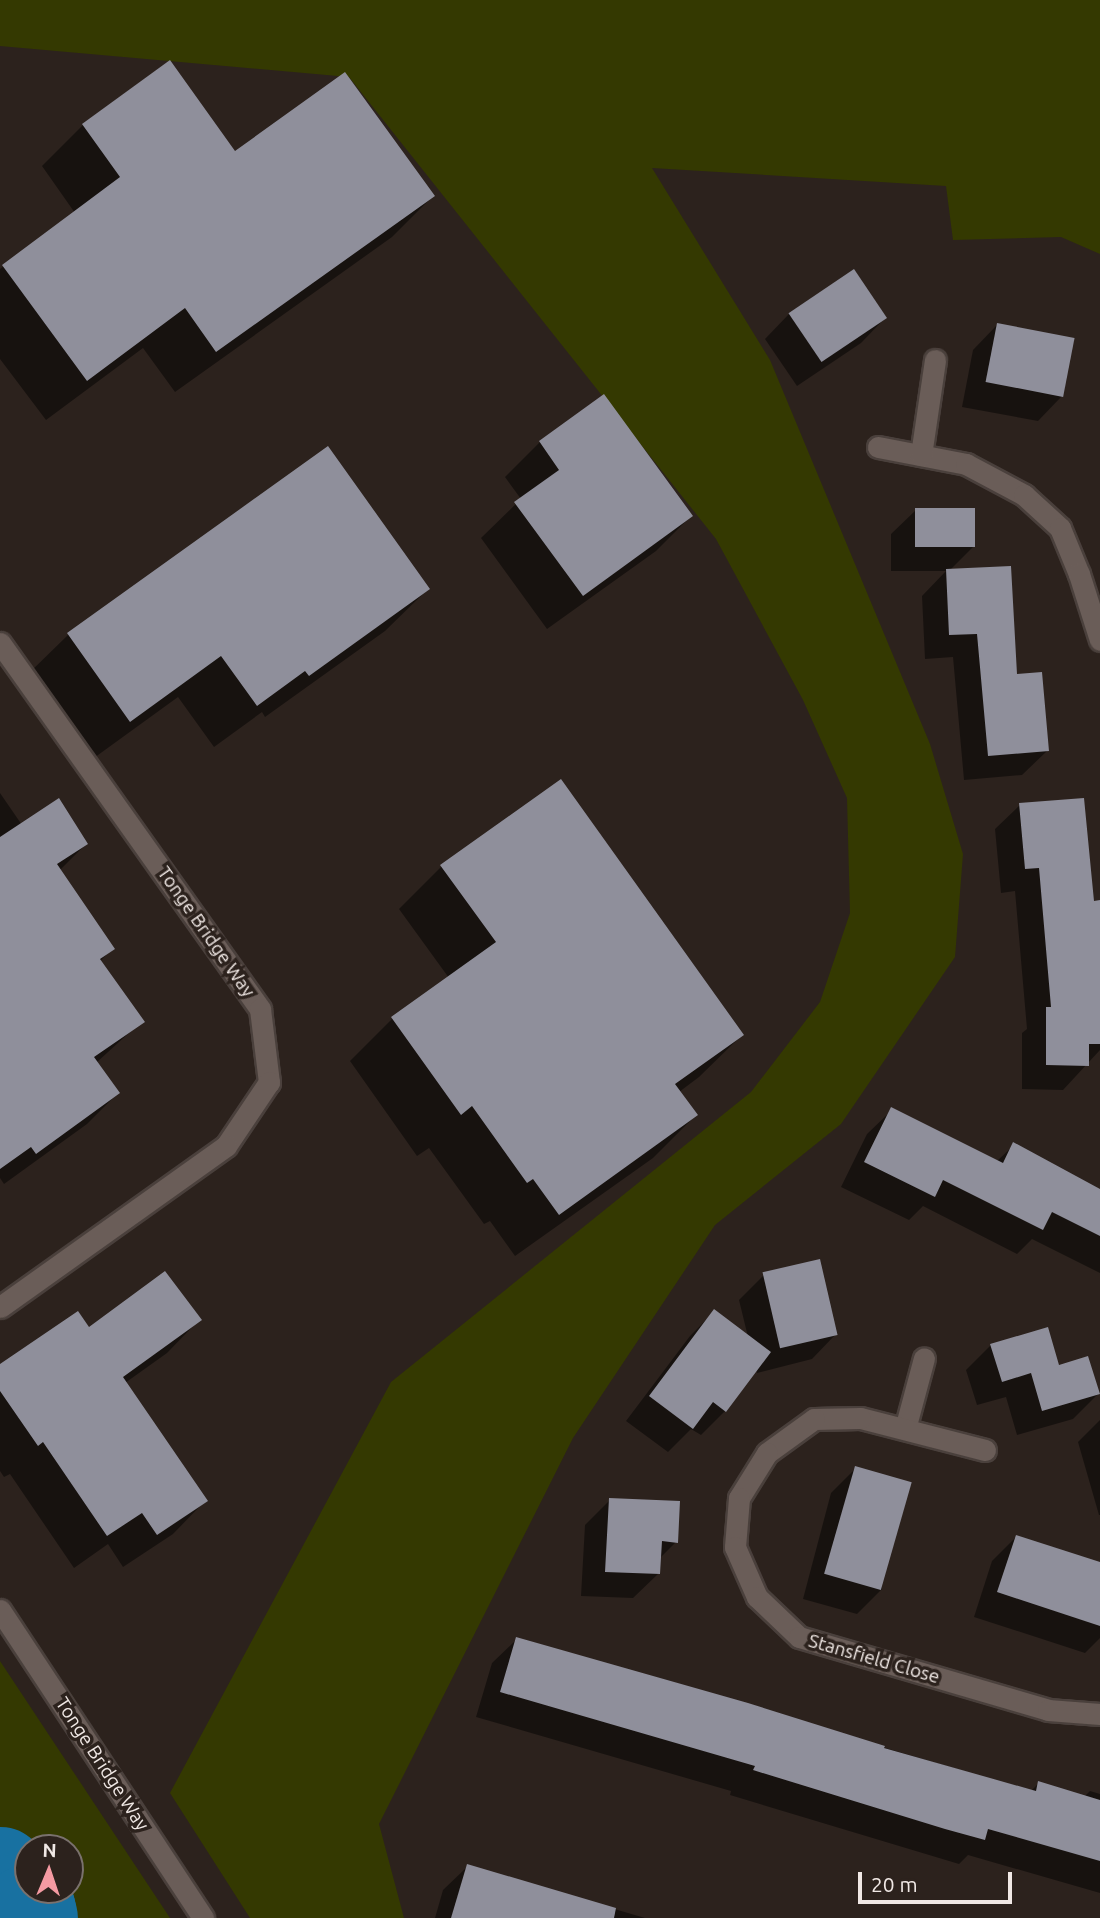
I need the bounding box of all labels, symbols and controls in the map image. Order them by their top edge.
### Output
street label: Tonge Bridge Way [152,862,260,1002]
street label: Stansfield Close [806,1629,942,1689]
street label: Tonge Bridge Way [50,1693,154,1835]
north arrow [14,1834,84,1904]
text: N [42,1839,57,1861]
scale bar [862,1858,1016,1902]
text: 20 m [871,1872,918,1896]

